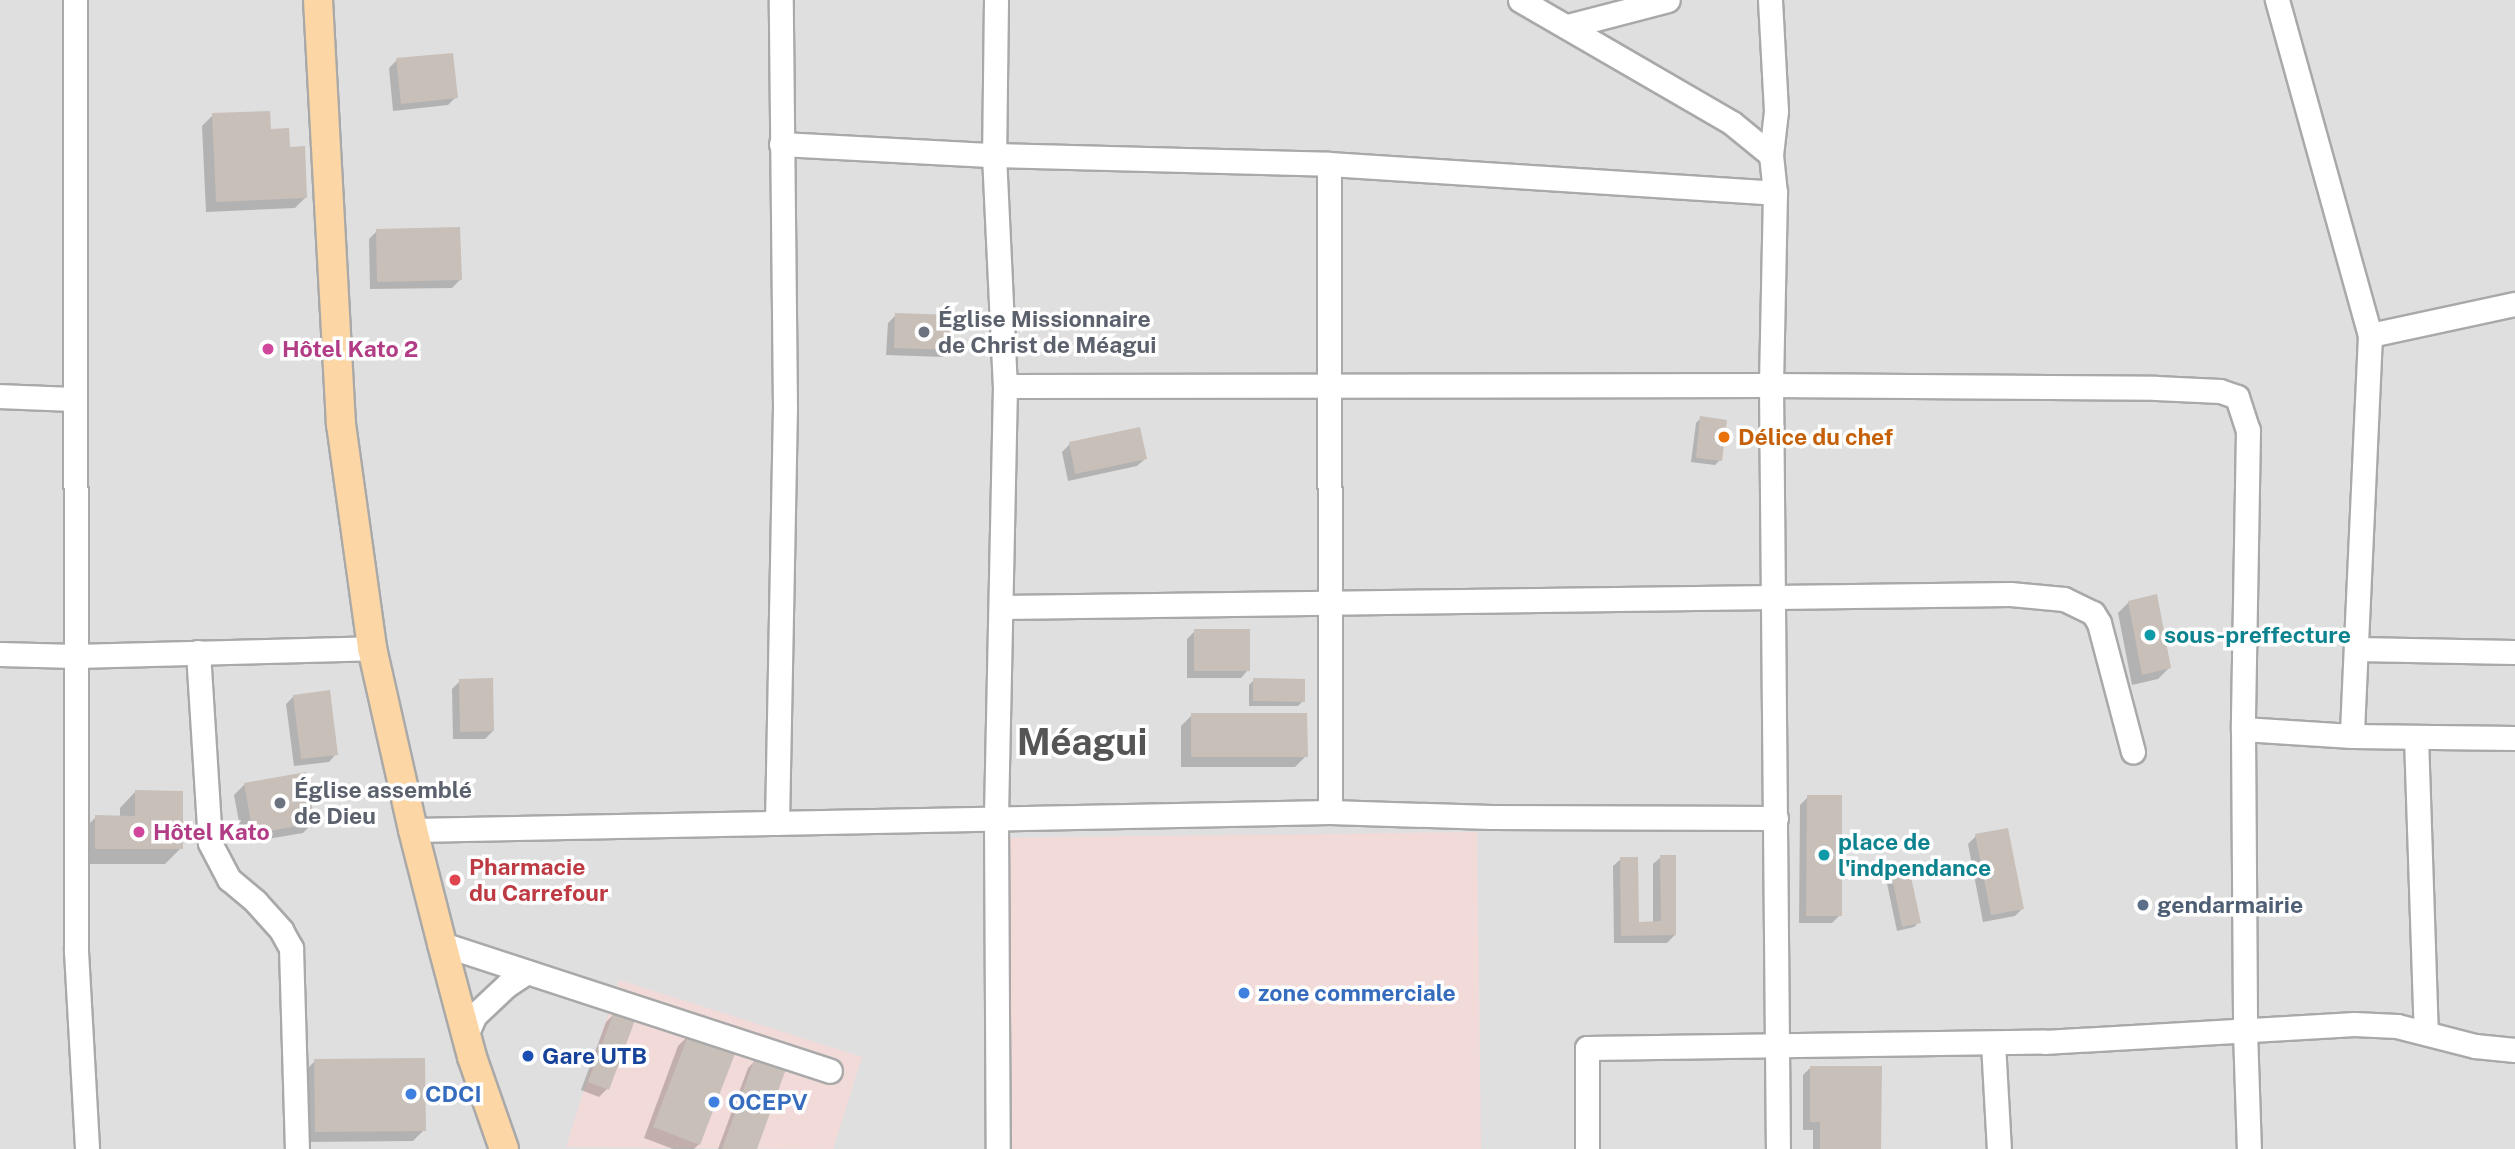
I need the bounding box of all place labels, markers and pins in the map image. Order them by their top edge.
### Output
place label: Église Missionnaire de Christ de Méagui [938,305,1157,359]
marker: Église Missionnaire de Christ de Méagui [916,324,932,340]
place label: Hôtel Kato 2 [282,335,419,363]
marker: Hôtel Kato 2 [260,341,276,357]
place label: Délice du chef [1738,423,1893,451]
marker: Délice du chef [1716,429,1732,445]
place label: sous-preffecture [2164,621,2351,649]
marker: sous-preffecture [2142,627,2158,643]
place label: Église assemblé de Dieu [294,776,472,830]
marker: Église assemblé de Dieu [272,795,288,811]
place label: Hôtel Kato [153,818,270,846]
marker: Hôtel Kato [131,824,147,840]
place label: place de l'indpendance [1838,828,1991,882]
marker: place de l'indpendance [1816,847,1832,863]
place label: Pharmacie du Carrefour [469,853,608,907]
marker: Pharmacie du Carrefour [447,872,463,888]
place label: gendarmairie [2157,891,2303,919]
marker: gendarmairie [2135,897,2151,913]
place label: zone commerciale [1258,979,1456,1007]
marker: zone commerciale [1236,985,1252,1001]
place label: Gare UTB [542,1042,647,1070]
marker: Gare UTB [520,1048,536,1064]
place label: CDCI [425,1080,482,1108]
marker: CDCI [403,1086,419,1102]
place label: OCEPV [728,1088,808,1116]
marker: OCEPV [706,1094,722,1110]

